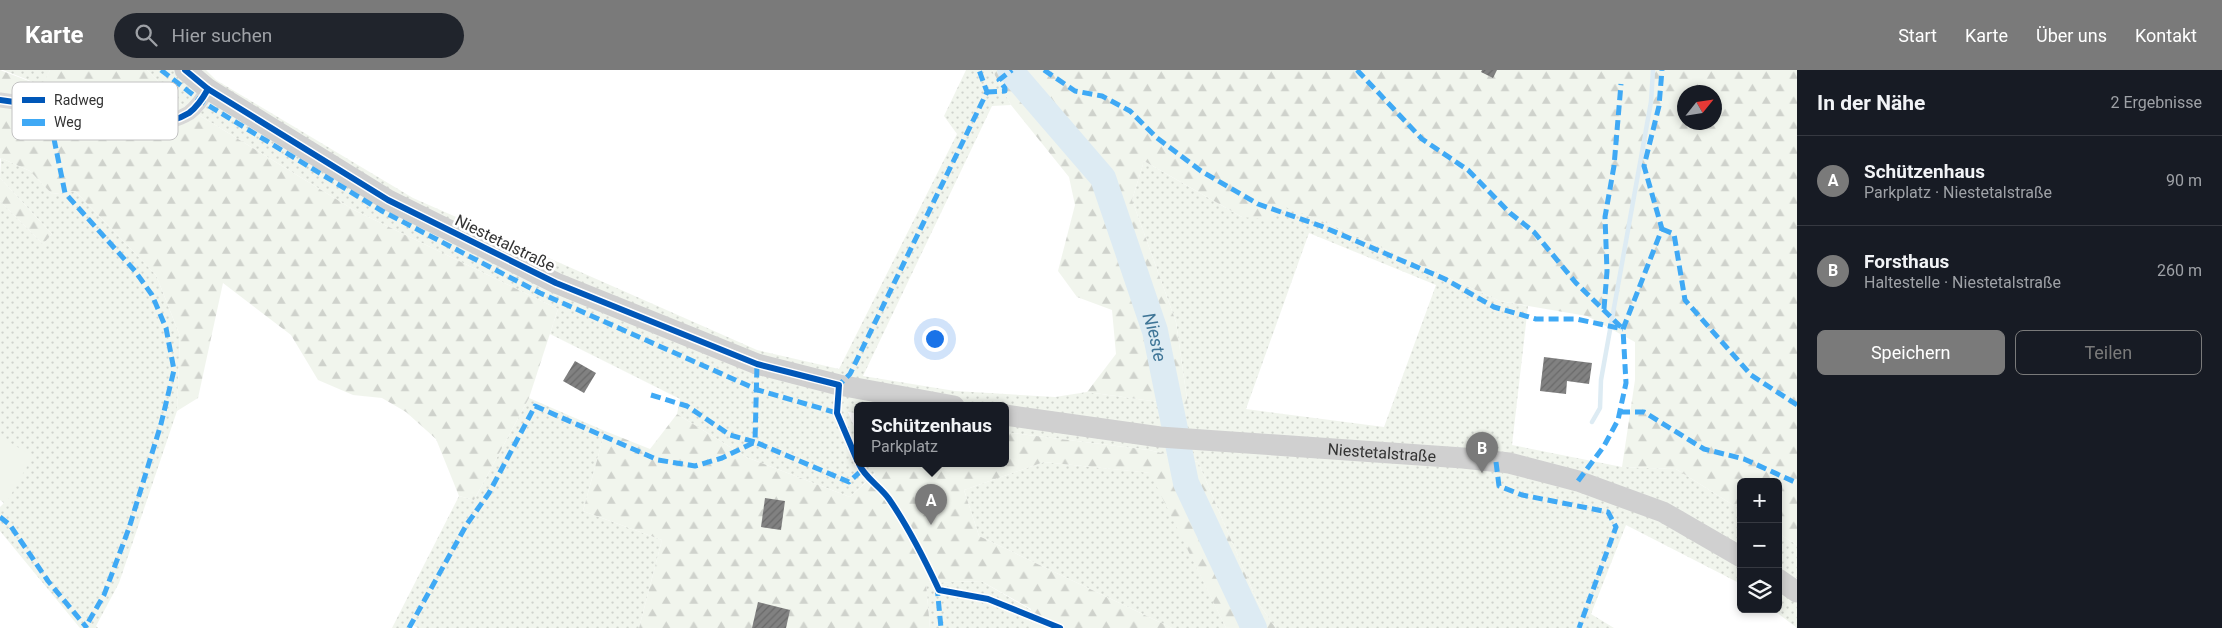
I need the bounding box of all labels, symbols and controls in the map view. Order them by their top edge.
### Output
search box [114,13,464,58]
text: Karte [25,21,84,49]
icon: search [132,21,160,49]
text: Hier suchen [172,24,272,47]
text: Start [1898,25,1937,46]
text: Karte [1965,25,2008,46]
text: Über uns [2036,25,2107,46]
text: Kontakt [2135,25,2197,46]
legend [12,82,178,140]
north arrow [1677,85,1722,130]
text: In der Nähe [1817,91,1925,115]
text: Radweg [54,92,104,108]
text: 2 Ergebnisse [2110,93,2202,112]
text: Weg [54,114,82,130]
text: Schützenhaus [1864,160,1985,183]
text: A [1828,171,1838,190]
text: 90 m [2166,171,2202,190]
text: Parkplatz · Niestetalstraße [1864,183,2052,202]
street label: Niestetalstraße [452,211,558,275]
text: Forsthaus [1864,250,1949,273]
text: B [1828,261,1838,280]
text: 260 m [2157,261,2202,280]
text: Haltestelle · Niestetalstraße [1864,273,2061,292]
water label: Nieste [1139,310,1171,363]
your location [922,326,948,352]
button: Speichern [1817,330,2005,375]
button: Teilen [2015,330,2202,375]
popup [854,402,1009,467]
text: Schützenhaus [871,414,992,437]
pin: B [1466,432,1498,473]
text: Parkplatz [871,437,938,456]
street label: Niestetalstraße [1327,439,1437,466]
map controls [1737,478,1782,613]
button: + [1737,478,1782,523]
pin: A [915,484,947,525]
button: − [1737,523,1782,568]
button: layers [1737,568,1782,613]

